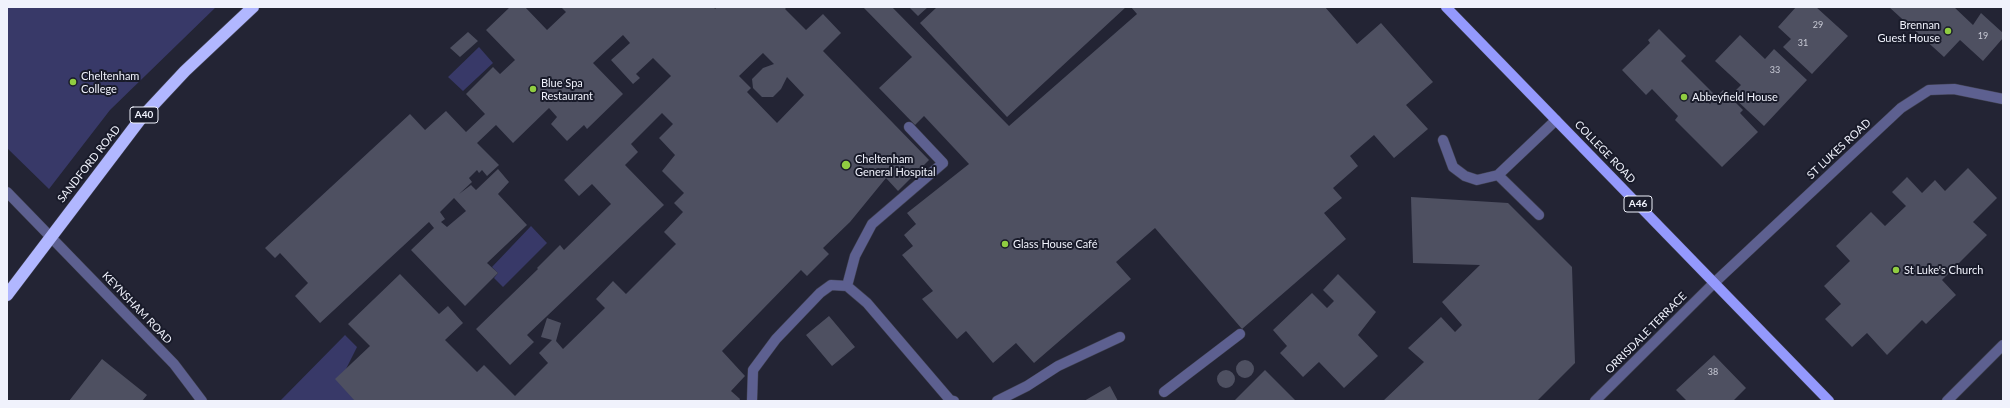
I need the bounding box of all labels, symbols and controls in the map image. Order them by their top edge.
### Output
place label: Brennan Guest House [1877,18,1940,44]
house number: 29 [1813,20,1823,30]
marker: Brennan Guest House [1943,26,1953,36]
house number: 19 [1978,31,1988,41]
house number: 31 [1798,38,1808,48]
house number: 33 [1770,65,1780,75]
place label: Cheltenham College [81,69,139,95]
place label: Blue Spa Restaurant [541,76,593,102]
marker: Cheltenham College [68,77,78,87]
marker: Blue Spa Restaurant [528,84,538,94]
place label: Abbeyfield House [1692,90,1778,104]
marker: Abbeyfield House [1679,92,1689,102]
road number: A40 [130,107,158,123]
street label: ST LUKES ROAD [1804,116,1874,182]
street label: COLLEGE ROAD [1572,118,1638,186]
street label: SANDFORD ROAD [55,123,123,205]
place label: Cheltenham General Hospital [855,152,936,178]
marker: Cheltenham General Hospital [840,159,852,171]
road number: A46 [1624,196,1652,212]
place label: Glass House Café [1013,237,1098,251]
marker: Glass House Café [1000,239,1010,249]
place label: St Luke's Church [1904,263,1983,277]
marker: St Luke's Church [1891,265,1901,275]
street label: KEYNSHAM ROAD [99,269,175,347]
street label: ORRISDALE TERRACE [1603,290,1689,376]
house number: 38 [1708,367,1718,377]

